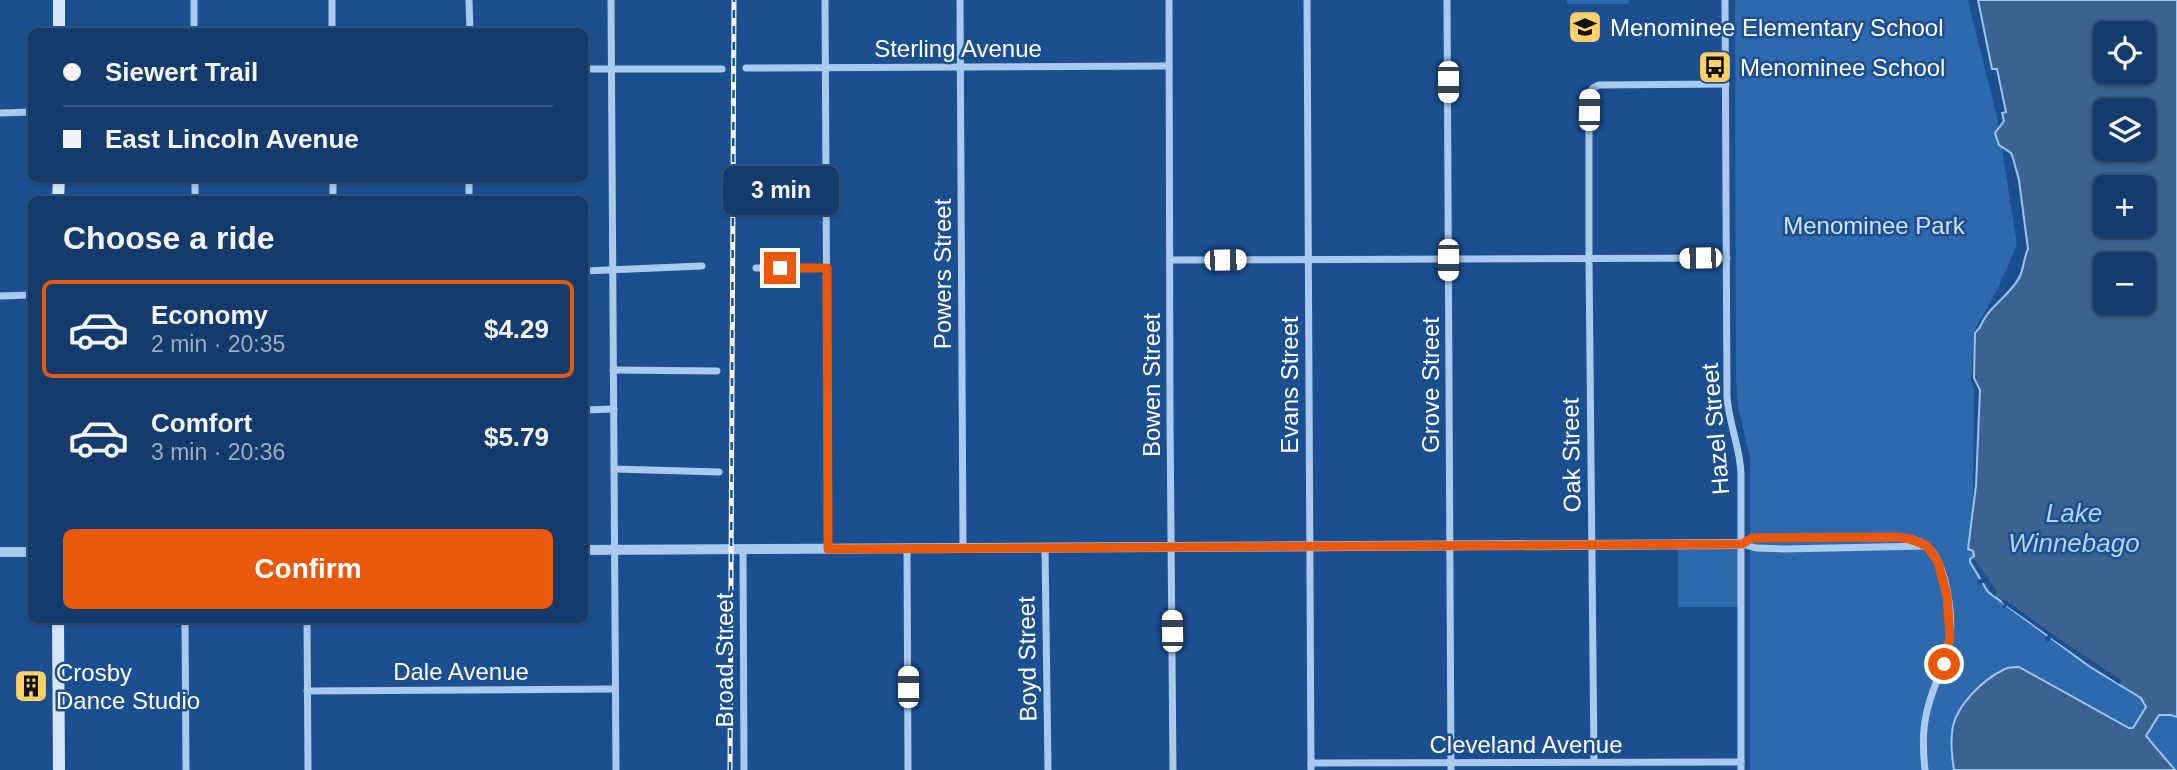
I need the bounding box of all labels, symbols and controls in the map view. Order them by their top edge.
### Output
school or university icon: Menominee Elementary School [1566,8,1604,46]
place label: Menominee Elementary School [1610,14,1944,41]
map controls [2093,21,2156,315]
button: locate [2093,21,2156,84]
street label: Sterling Avenue [874,35,1042,62]
bus stop icon: Menominee School [1696,48,1734,86]
place label: Menominee School [1740,54,1945,81]
text: Siewert Trail [105,57,258,87]
car [1438,61,1459,103]
car [1579,89,1600,131]
button: layers [2093,98,2156,161]
text: East Lincoln Avenue [105,124,359,154]
callout: 3 min [722,166,838,216]
button: + [2093,175,2156,238]
text: 3 min [751,177,811,203]
street label: Powers Street [929,198,956,349]
park label: Menominee Park [1783,212,1966,239]
text: Choose a ride [63,220,275,256]
car [1438,239,1459,281]
car [1679,247,1722,269]
car [1204,249,1247,271]
route end [764,252,796,284]
button: − [2093,252,2156,315]
icon: car [67,298,130,361]
text: Economy [151,300,268,330]
street label: Bowen Street [1138,313,1165,457]
text: $4.29 [484,314,549,344]
street label: Evans Street [1276,316,1303,454]
street label: Grove Street [1417,317,1444,453]
text: 2 min · 20:35 [151,331,285,357]
street label: Hazel Street [1696,362,1734,496]
street label: Oak Street [1556,397,1585,513]
icon: car [67,406,130,469]
text: Comfort [151,408,252,438]
text: $5.79 [484,422,549,452]
text: 3 min · 20:36 [151,439,285,465]
water label: Lake Winnebago [2008,498,2140,558]
button: Confirm [63,529,553,609]
street label: Broad Street [711,592,738,727]
street label: Boyd Street [1012,596,1042,722]
car [1162,610,1183,652]
route start [1928,648,1960,680]
street label: Dale Avenue [393,658,529,685]
place label: Crosby Dance Studio [56,659,200,714]
car [898,666,919,708]
building icon: Crosby Dance Studio [12,667,50,705]
street label: Cleveland Avenue [1429,731,1623,758]

